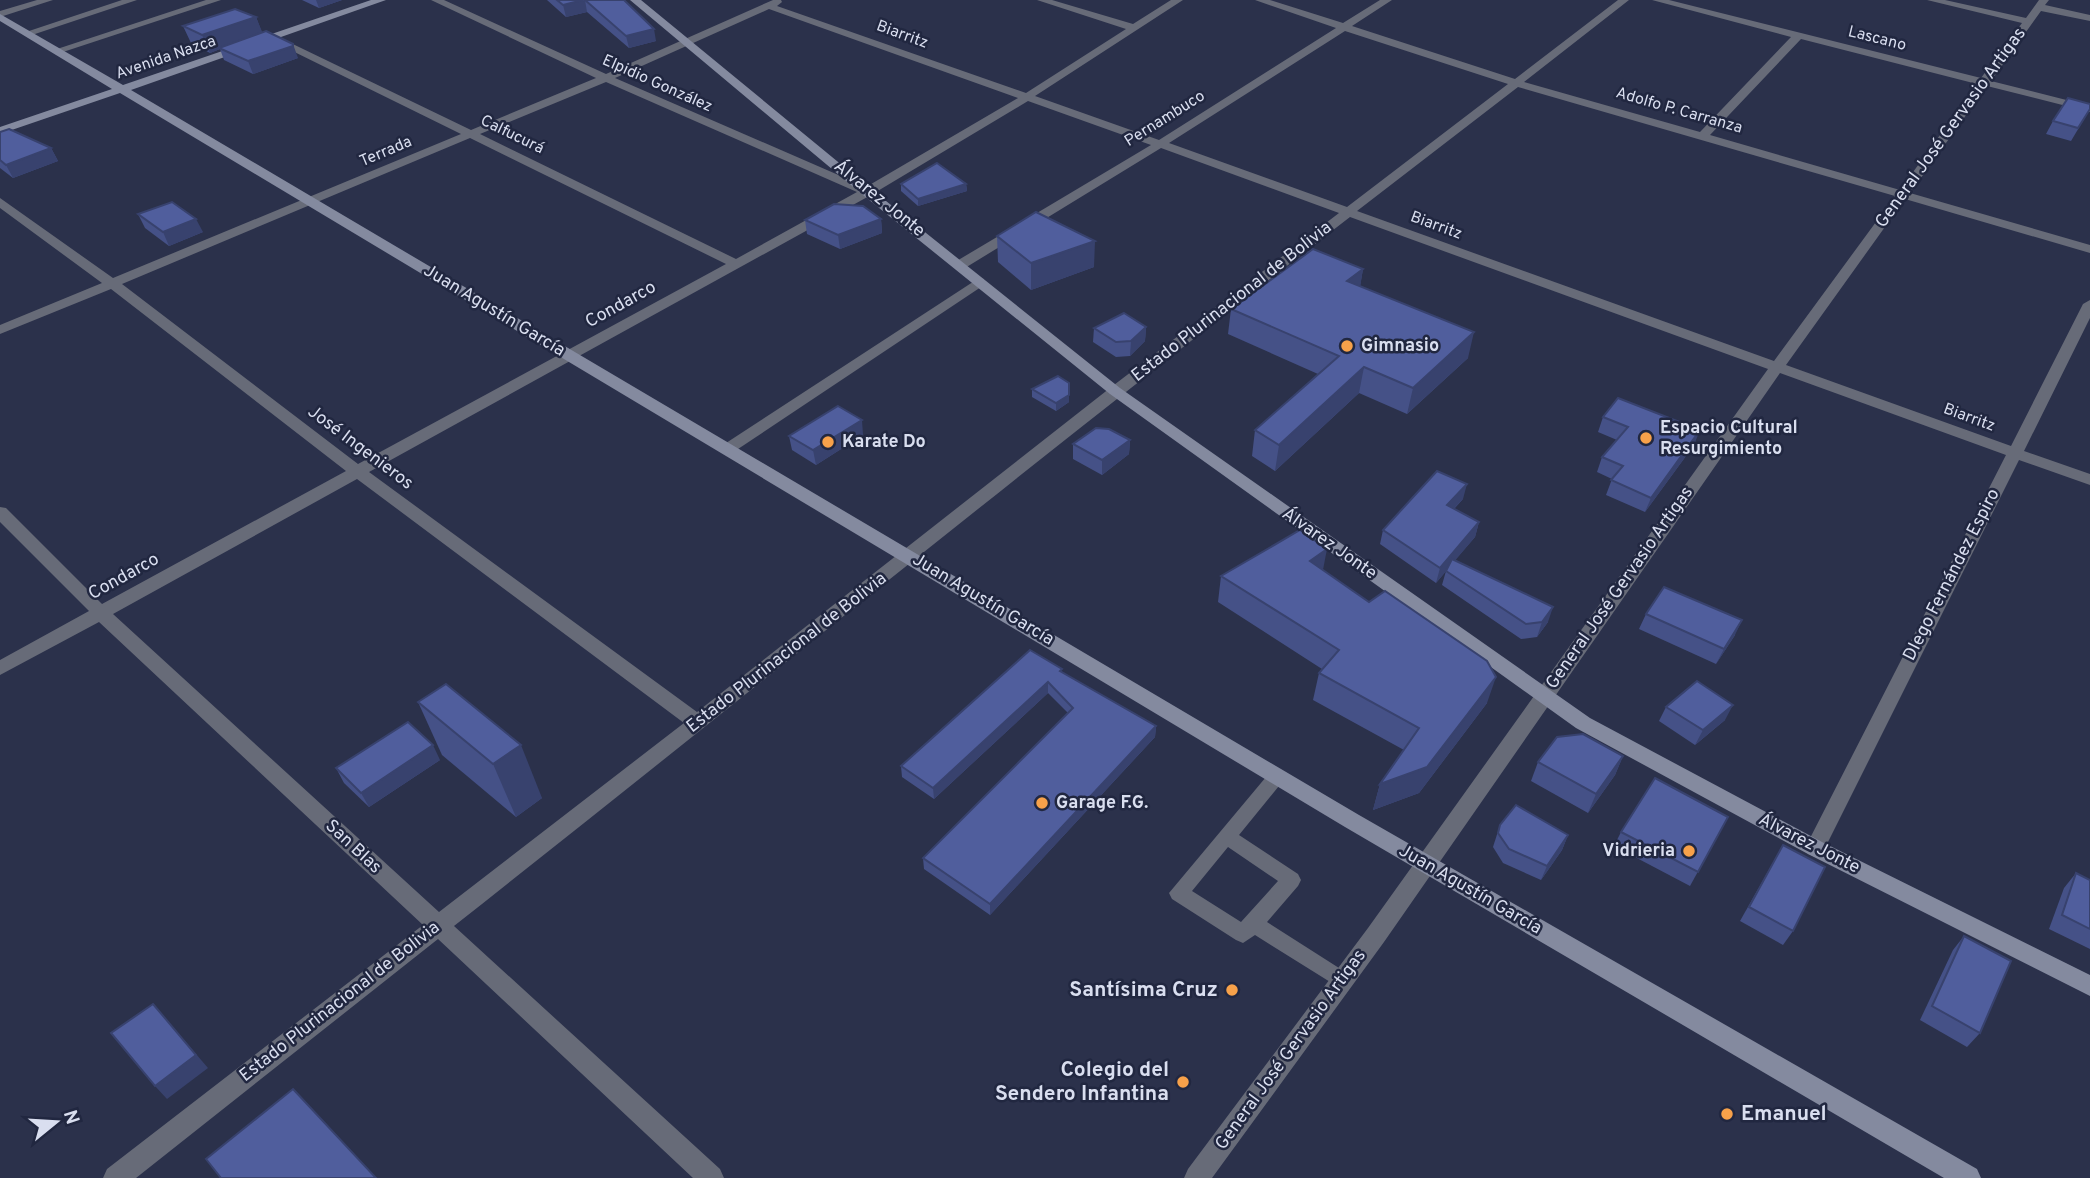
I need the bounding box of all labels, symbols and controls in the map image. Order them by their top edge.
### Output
street label: Biarritz [873,16,931,54]
street label: Lascano [1846,22,1908,56]
street label: General José Gervasio Artigas [1870,23,2032,233]
street label: Avenida Nazca [113,32,219,84]
street label: Elpidio González [599,51,715,117]
street label: Adolfo P. Carranza [1613,83,1745,139]
street label: Pernambuco [1121,86,1209,152]
street label: Calfucurá [477,111,547,159]
street label: Terrada [357,132,415,172]
street label: Álvarez Jonte [829,154,931,243]
street label: Biarritz [1407,207,1465,245]
street label: Estado Plurinacional de Bolivia [1127,217,1337,387]
street label: Juan Agustín García [419,260,569,362]
street label: Condarco [581,276,661,334]
place label: Gimnasio [1361,335,1439,358]
marker: Gimnasio [1339,338,1355,354]
street label: Biarritz [1940,399,1998,437]
street label: José Ingenieros [302,401,418,495]
place label: Espacio Cultural Resurgimiento [1660,417,1798,461]
marker: Espacio Cultural Resurgimiento [1638,430,1654,446]
place label: Karate Do [842,431,926,454]
marker: Karate Do [820,434,836,450]
street label: General José Gervasio Artigas [1541,482,1699,694]
street label: DIego Fernández Espiro [1899,485,2005,665]
street label: Álvarez Jonte [1277,501,1382,585]
street label: Condarco [84,548,164,606]
street label: Juan Agustín García [908,549,1058,651]
street label: Estado Plurinacional de Bolivia [682,568,892,738]
place label: Garage F.G. [1056,792,1148,815]
marker: Garage F.G. [1034,795,1050,811]
street label: Álvarez Jonte [1754,807,1865,879]
street label: San Blas [320,815,386,879]
street label: Juan Agustín García [1394,840,1546,940]
place label: Vidrieria [1602,840,1675,863]
marker: Vidrieria [1681,843,1697,859]
street label: Estado Plurinacional de Bolivia [235,917,445,1087]
street label: General José Gervasio Artigas [1210,945,1372,1155]
place label: Santísima Cruz [1069,977,1218,1004]
marker: Santísima Cruz [1224,982,1240,998]
place label: Colegio del Sendero Infantina [995,1057,1169,1108]
marker: Colegio del Sendero Infantina [1175,1074,1191,1090]
north arrow [21,1087,91,1157]
place label: Emanuel [1741,1101,1827,1128]
marker: Emanuel [1719,1106,1735,1122]
text: N [57,1107,84,1128]

